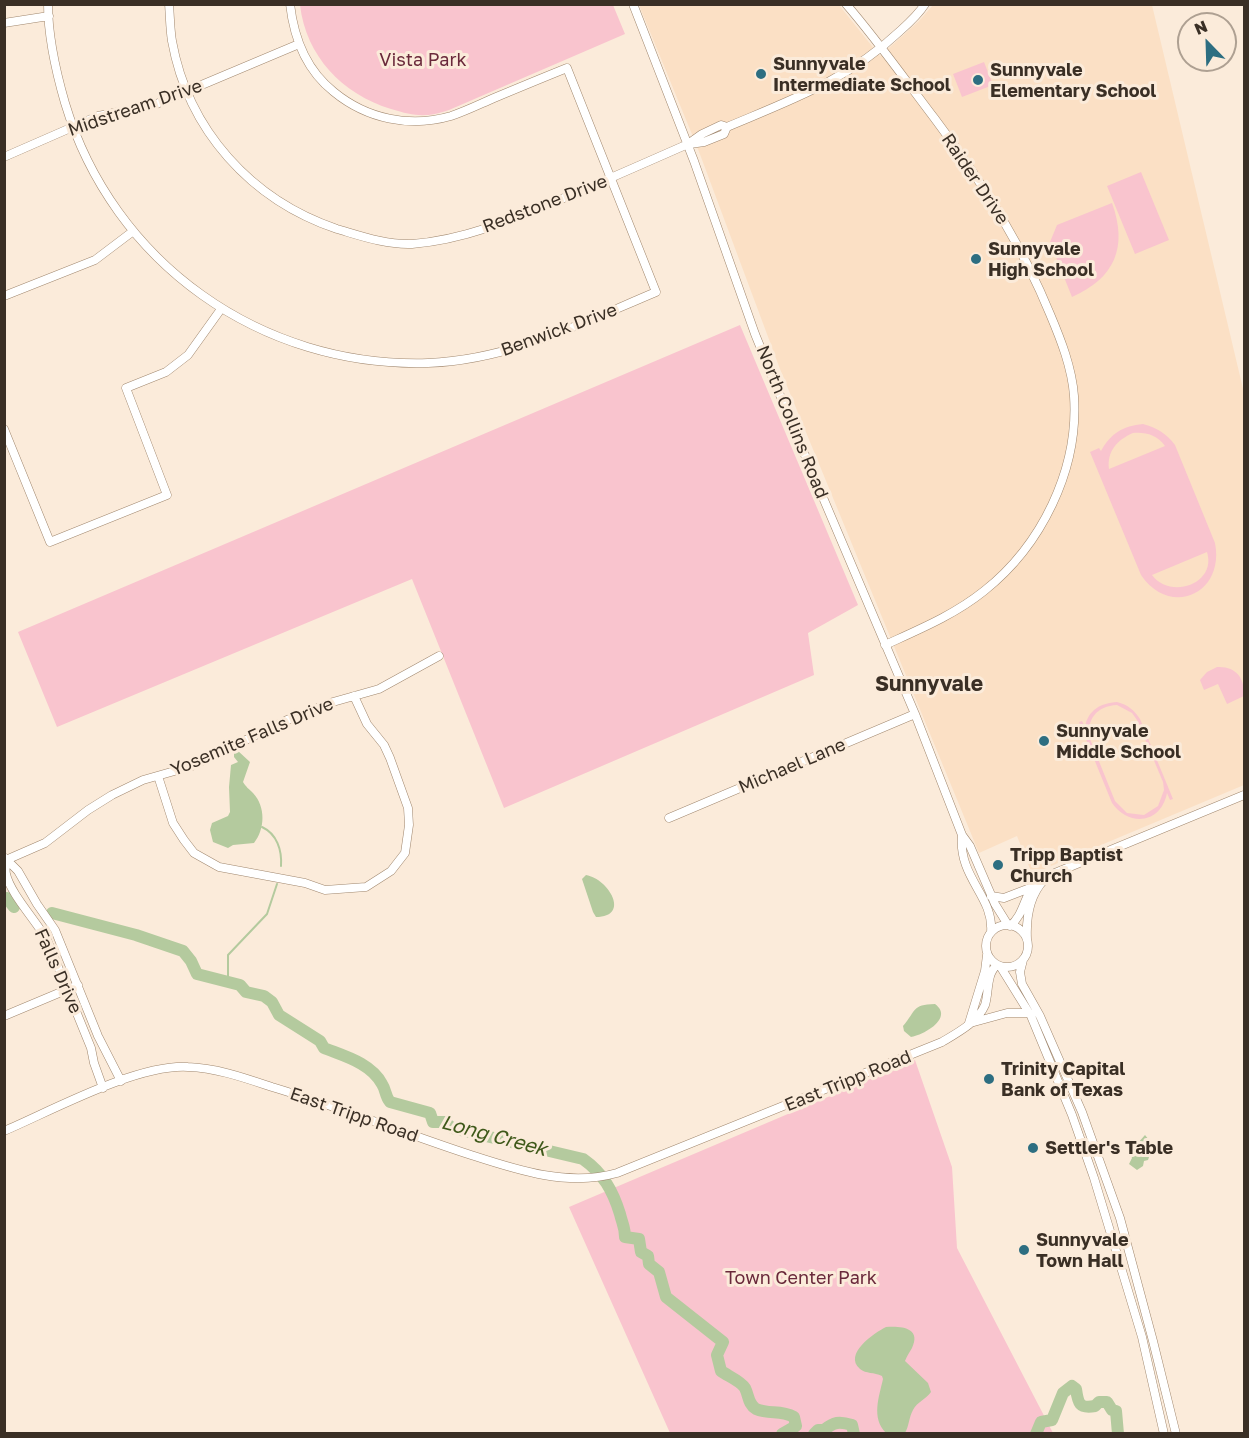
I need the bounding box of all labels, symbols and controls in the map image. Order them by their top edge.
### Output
north arrow [1177,12,1237,72]
text: N [1191,16,1210,39]
park label: Vista Park [379,49,467,71]
place label: Sunnyvale Intermediate School [773,53,951,96]
place label: Sunnyvale Elementary School [990,59,1156,101]
marker: Sunnyvale Intermediate School [754,67,768,81]
marker: Sunnyvale Elementary School [971,73,985,87]
street label: Midstream Drive [65,75,205,141]
street label: Raider Drive [937,130,1013,228]
street label: Redstone Drive [480,170,610,238]
place label: Sunnyvale High School [988,238,1094,280]
marker: Sunnyvale High School [969,252,983,266]
street label: Benwick Drive [498,299,620,361]
street label: North Collins Road [751,342,833,502]
district label: Sunnyvale [875,671,983,697]
street label: Yosemite Falls Drive [167,693,337,781]
place label: Sunnyvale Middle School [1056,720,1181,762]
street label: Michael Lane [735,734,849,798]
marker: Sunnyvale Middle School [1037,734,1051,748]
place label: Tripp Baptist Church [1010,844,1123,886]
marker: Tripp Baptist Church [991,858,1005,872]
street label: Falls Drive [30,925,86,1017]
street label: East Tripp Road [782,1046,914,1116]
place label: Trinity Capital Bank of Texas [1001,1058,1125,1100]
marker: Trinity Capital Bank of Texas [982,1072,996,1086]
street label: East Tripp Road [287,1083,421,1147]
water label: Long Creek [438,1110,550,1162]
place label: Settler's Table [1045,1137,1173,1159]
marker: Settler's Table [1026,1141,1040,1155]
place label: Sunnyvale Town Hall [1036,1229,1129,1272]
marker: Sunnyvale Town Hall [1017,1243,1031,1257]
park label: Town Center Park [725,1267,877,1289]

